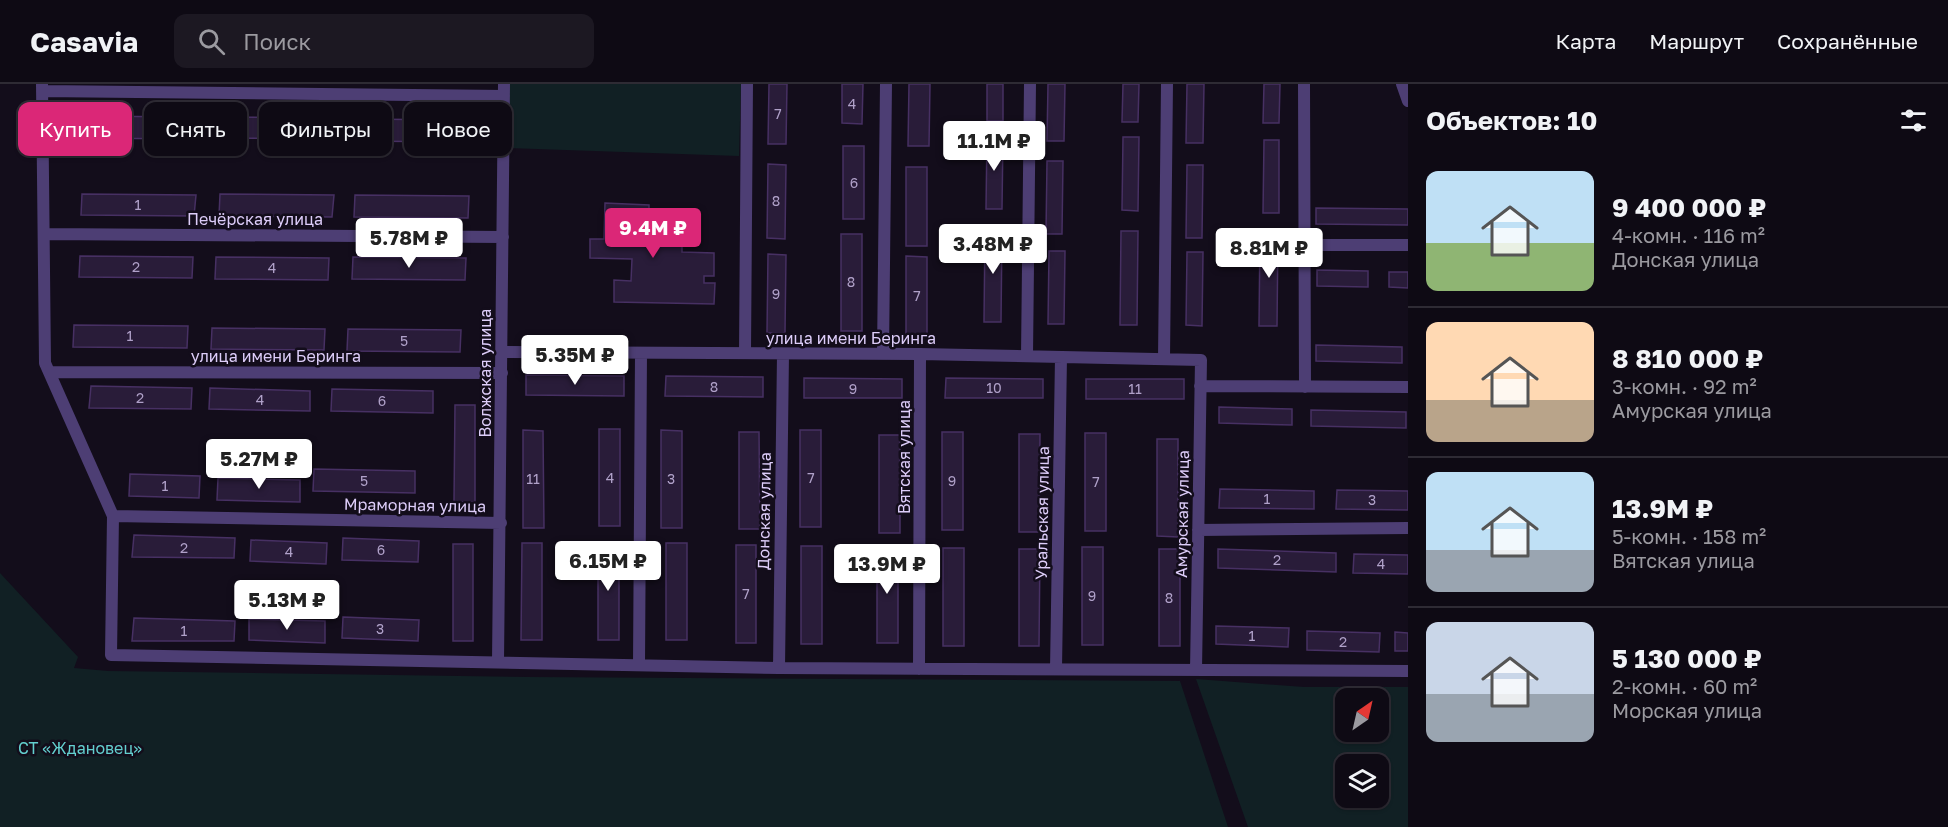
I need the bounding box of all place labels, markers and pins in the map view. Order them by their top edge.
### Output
pin: 11.1M ₽ [939,121,1049,172]
pin: 9.4M ₽ [604,208,702,259]
pin: 5.78M ₽ [354,218,464,269]
pin: 3.48M ₽ [938,224,1048,275]
pin: 8.81M ₽ [1214,228,1324,279]
pin: 5.35M ₽ [520,335,630,386]
pin: 5.27M ₽ [204,439,314,490]
pin: 6.15M ₽ [553,541,663,592]
pin: 13.9M ₽ [832,544,942,595]
pin: 5.13M ₽ [232,580,342,631]

